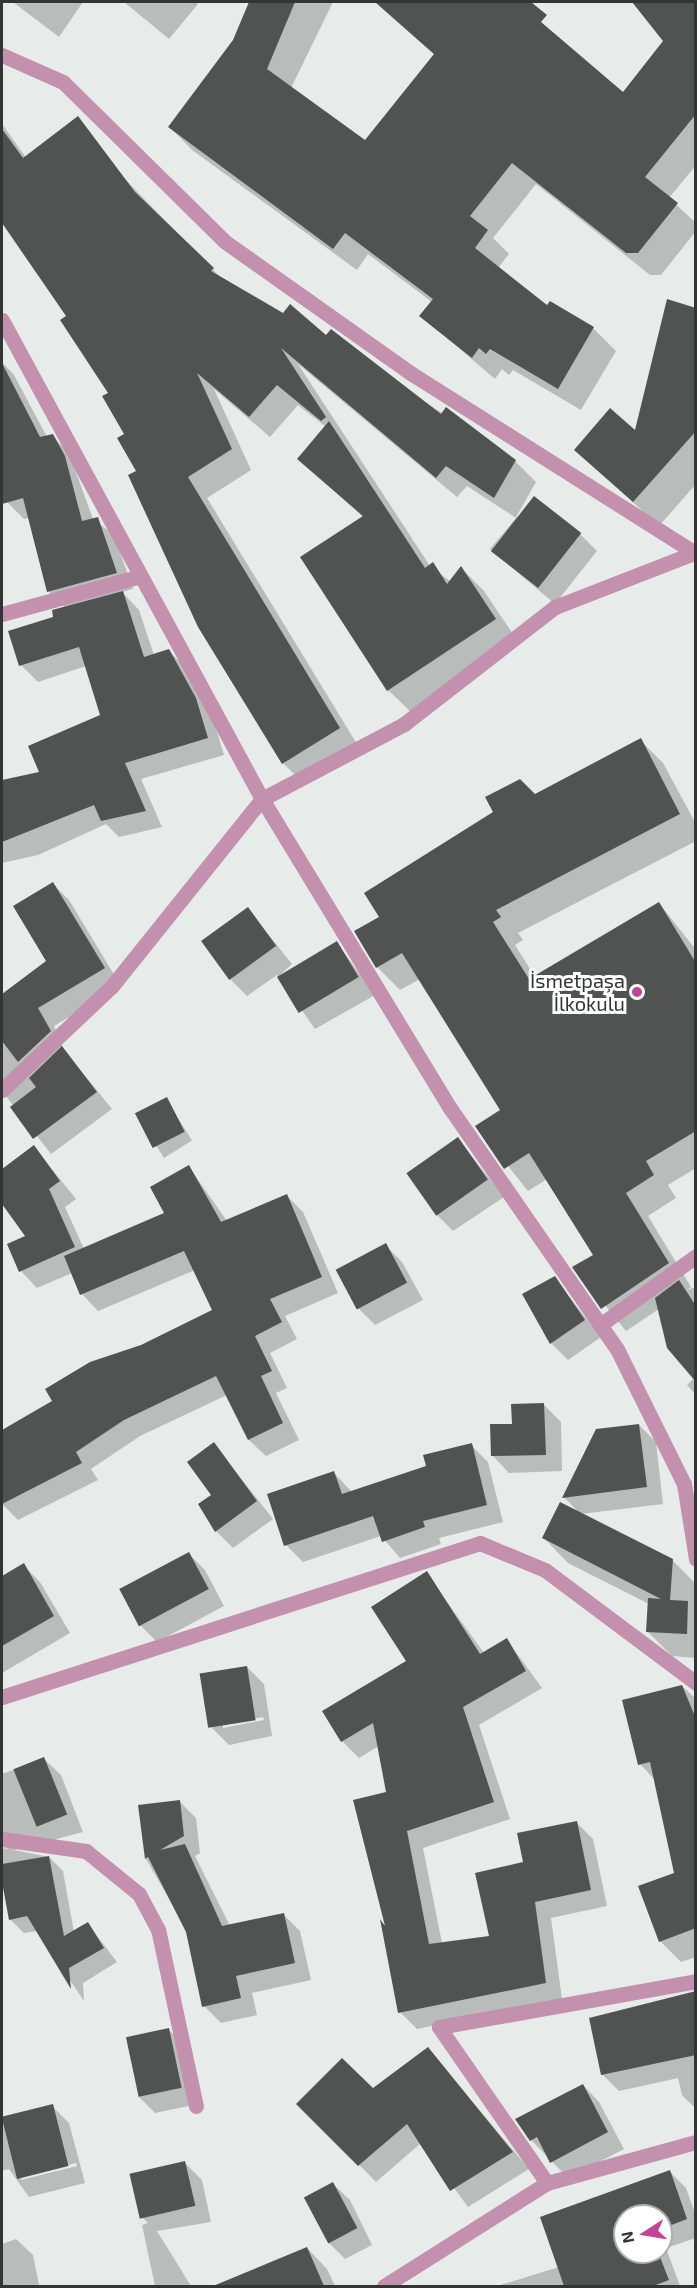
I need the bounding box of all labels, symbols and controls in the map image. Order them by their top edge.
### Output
place label: İsmetpaşa İlkokulu [530,969,625,1016]
marker: İsmetpaşa İlkokulu [630,985,644,999]
north arrow [613,2204,673,2264]
text: N [616,2230,637,2245]

